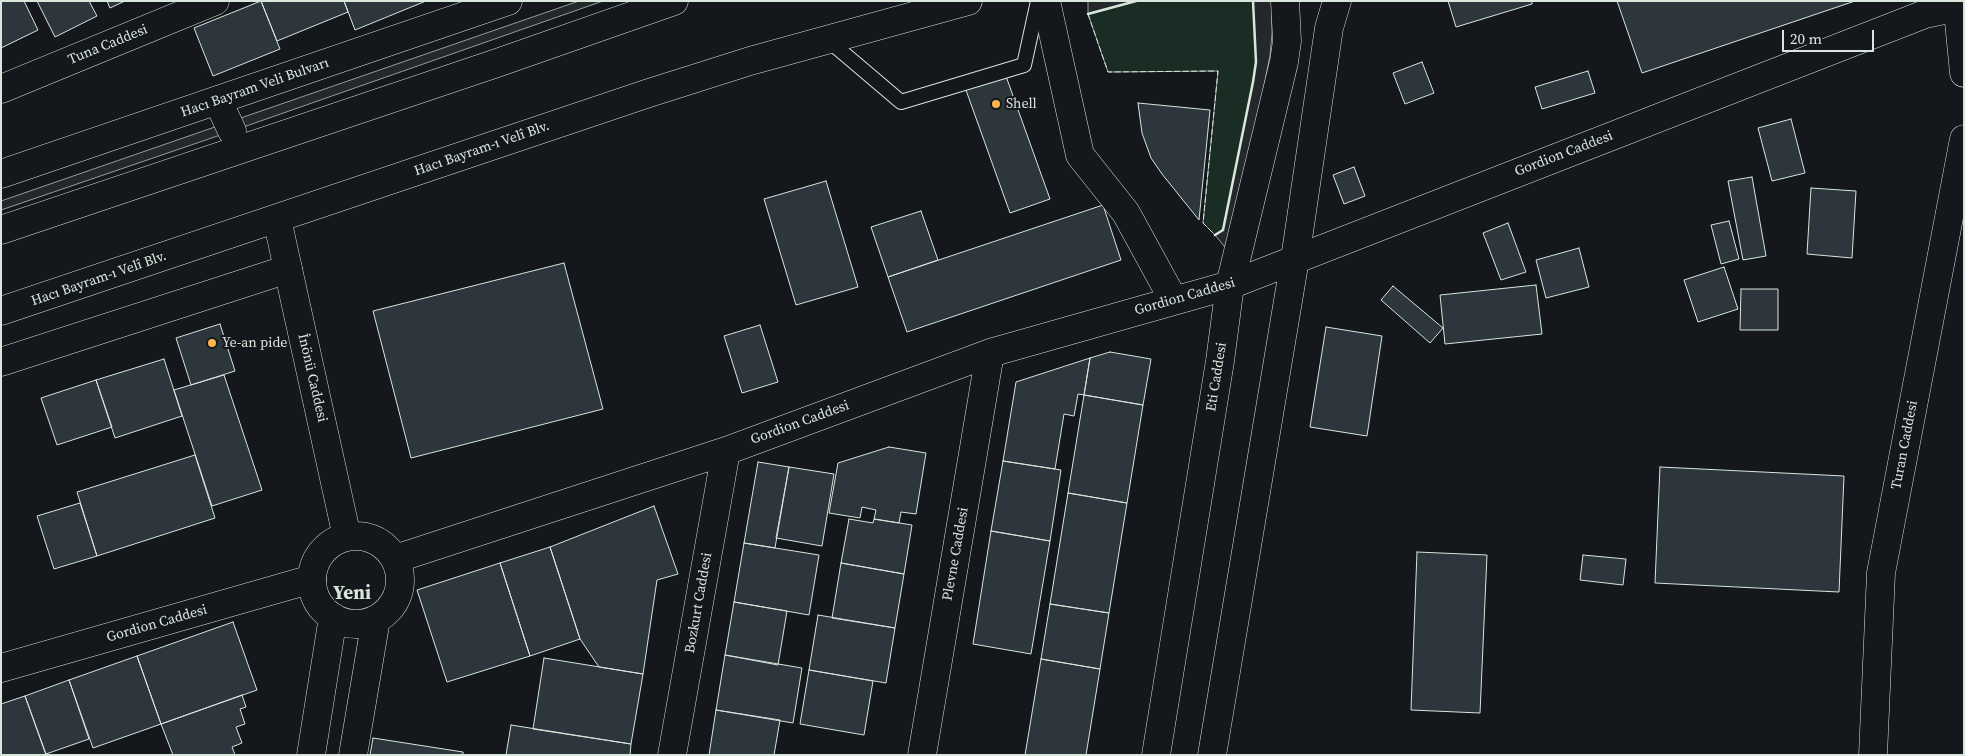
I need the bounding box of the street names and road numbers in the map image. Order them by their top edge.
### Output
street label: Tuna Caddesi [66,21,150,69]
street label: Hacı Bayram Veli Bulvarı [179,55,331,121]
street label: Hacı Bayram-ı Velî Blv. [412,118,552,180]
street label: Gordion Caddesi [1513,128,1615,180]
street label: Hacı Bayram-ı Velî Blv. [29,248,169,310]
street label: Gordion Caddesi [1133,275,1237,319]
street label: İnönü Caddesi [294,332,330,424]
street label: Eti Caddesi [1203,341,1231,413]
street label: Gordion Caddesi [748,397,852,449]
street label: Turan Caddesi [1888,399,1922,491]
street label: Plevne Caddesi [940,506,972,602]
street label: Bozkurt Caddesi [682,551,716,655]
street label: Gordion Caddesi [105,602,209,646]

